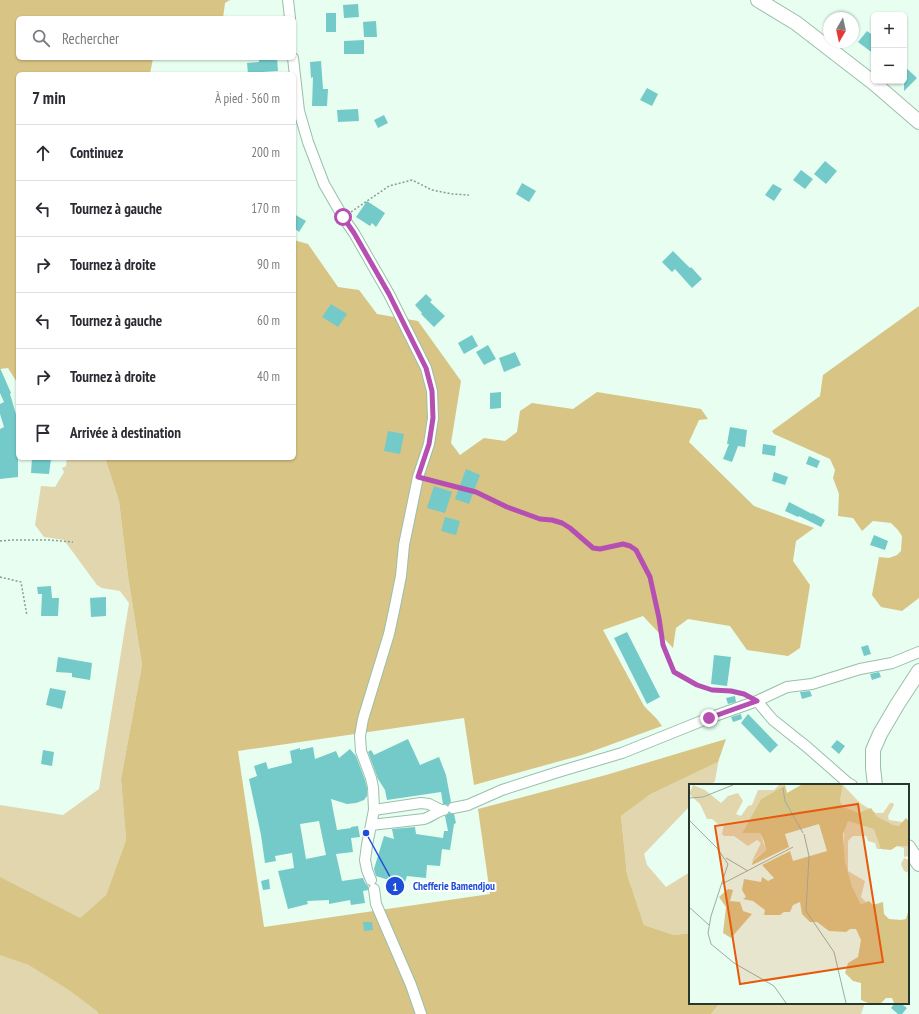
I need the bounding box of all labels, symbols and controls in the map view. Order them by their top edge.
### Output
north arrow [823,12,859,48]
map controls [871,12,907,84]
button: + [871,12,907,48]
search box [16,16,296,60]
icon: search [30,27,52,49]
text: Rechercher [62,29,119,48]
button: − [871,48,907,84]
text: 7 min [32,87,66,109]
text: À pied · 560 m [215,90,280,107]
icon: ahead [32,142,54,164]
text: Continuez [70,143,123,162]
text: 200 m [251,144,280,161]
icon: left [32,198,54,220]
text: Tournez à gauche [70,199,162,218]
text: 170 m [251,200,280,217]
route start [334,208,352,226]
icon: right [32,254,54,276]
text: Tournez à droite [70,255,156,274]
text: 90 m [257,256,280,273]
icon: left [32,310,54,332]
text: Tournez à gauche [70,311,162,330]
text: 60 m [257,312,280,329]
icon: right [32,366,54,388]
text: Tournez à droite [70,367,156,386]
text: 40 m [257,368,280,385]
icon: arrive [32,422,54,444]
text: Arrivée à destination [70,423,181,442]
route end [700,709,718,727]
inset map [689,784,909,1004]
callout: Chefferie Bamendjou [385,875,503,898]
text: 1 [392,879,398,894]
text: Chefferie Bamendjou [413,879,495,893]

